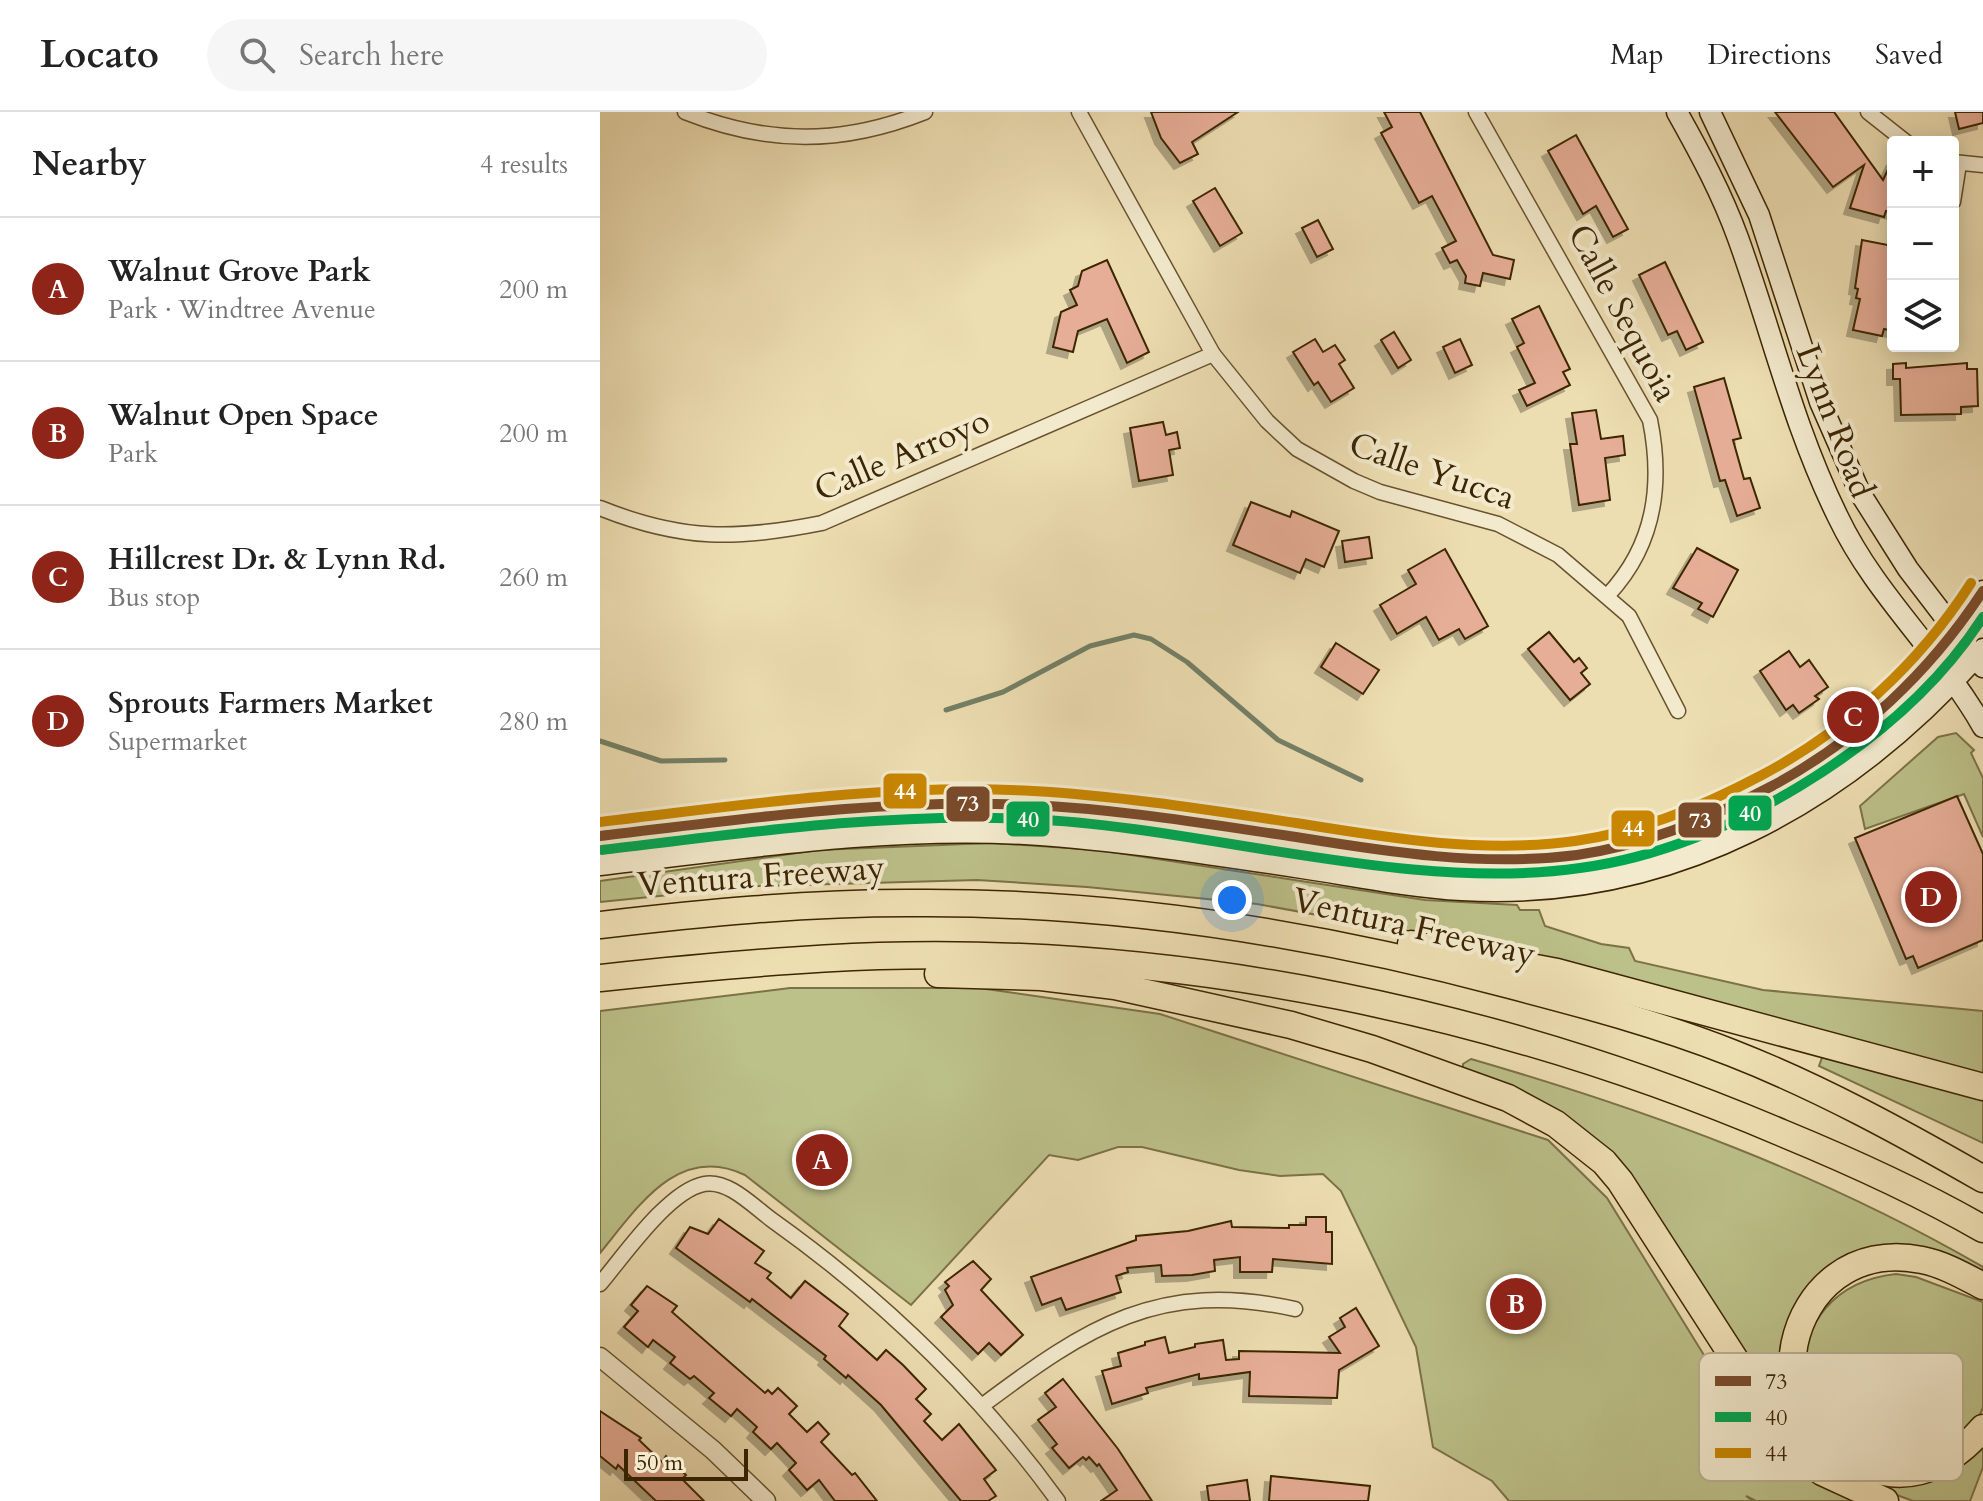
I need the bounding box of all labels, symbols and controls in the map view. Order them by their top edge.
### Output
search box [207,19,767,91]
text: Locato [40,29,159,81]
icon: search [235,33,279,77]
text: Search here [299,35,444,76]
text: Map [1610,36,1664,74]
text: Directions [1708,36,1831,74]
text: Saved [1875,36,1943,74]
map controls [1887,136,1959,352]
button: + [1887,136,1959,208]
text: Nearby [32,141,147,187]
text: 4 results [480,147,568,182]
button: − [1887,208,1959,280]
street label: Calle Sequoia [1557,216,1689,410]
text: Walnut Grove Park [108,251,371,292]
text: A [48,272,68,307]
text: 200 m [499,272,568,307]
button: layers [1887,280,1959,352]
text: Park · Windtree Avenue [108,292,376,327]
street label: Lynn Road [1785,338,1885,504]
text: Walnut Open Space [108,395,379,436]
street label: Calle Arroyo [807,397,997,513]
text: B [49,416,67,451]
text: 200 m [499,416,568,451]
street label: Calle Yucca [1343,421,1521,521]
text: Park [108,436,158,471]
text: Hillcrest Dr. & Lynn Rd. [108,539,446,580]
text: C [48,560,68,595]
text: 260 m [499,560,568,595]
text: Bus stop [108,580,200,615]
text: Sprouts Farmers Market [108,683,433,724]
pin: C [1827,687,1879,747]
text: D [47,704,69,739]
text: 280 m [499,704,568,739]
text: Supermarket [108,724,247,759]
line badge: 44 [882,772,928,810]
text: 44 [894,777,916,807]
line badge: 73 [945,785,991,823]
text: 73 [957,789,979,819]
line badge: 40 [1727,794,1773,832]
text: 40 [1739,799,1761,829]
line badge: 40 [1005,800,1051,838]
line badge: 73 [1677,801,1723,839]
text: 40 [1017,805,1039,835]
text: 73 [1689,806,1711,836]
line badge: 44 [1610,809,1656,848]
text: 44 [1622,814,1644,844]
street label: Ventura Freeway [636,844,886,908]
pin: D [1905,867,1957,927]
street label: Ventura Freeway [1288,877,1540,977]
your location [1212,880,1252,920]
pin: A [796,1130,848,1190]
pin: B [1490,1274,1542,1334]
legend [1699,1353,1963,1481]
text: 73 [1765,1367,1788,1397]
text: 40 [1765,1403,1788,1433]
text: 44 [1765,1439,1788,1469]
scale bar [624,1445,748,1481]
text: 50 m [636,1448,683,1478]

